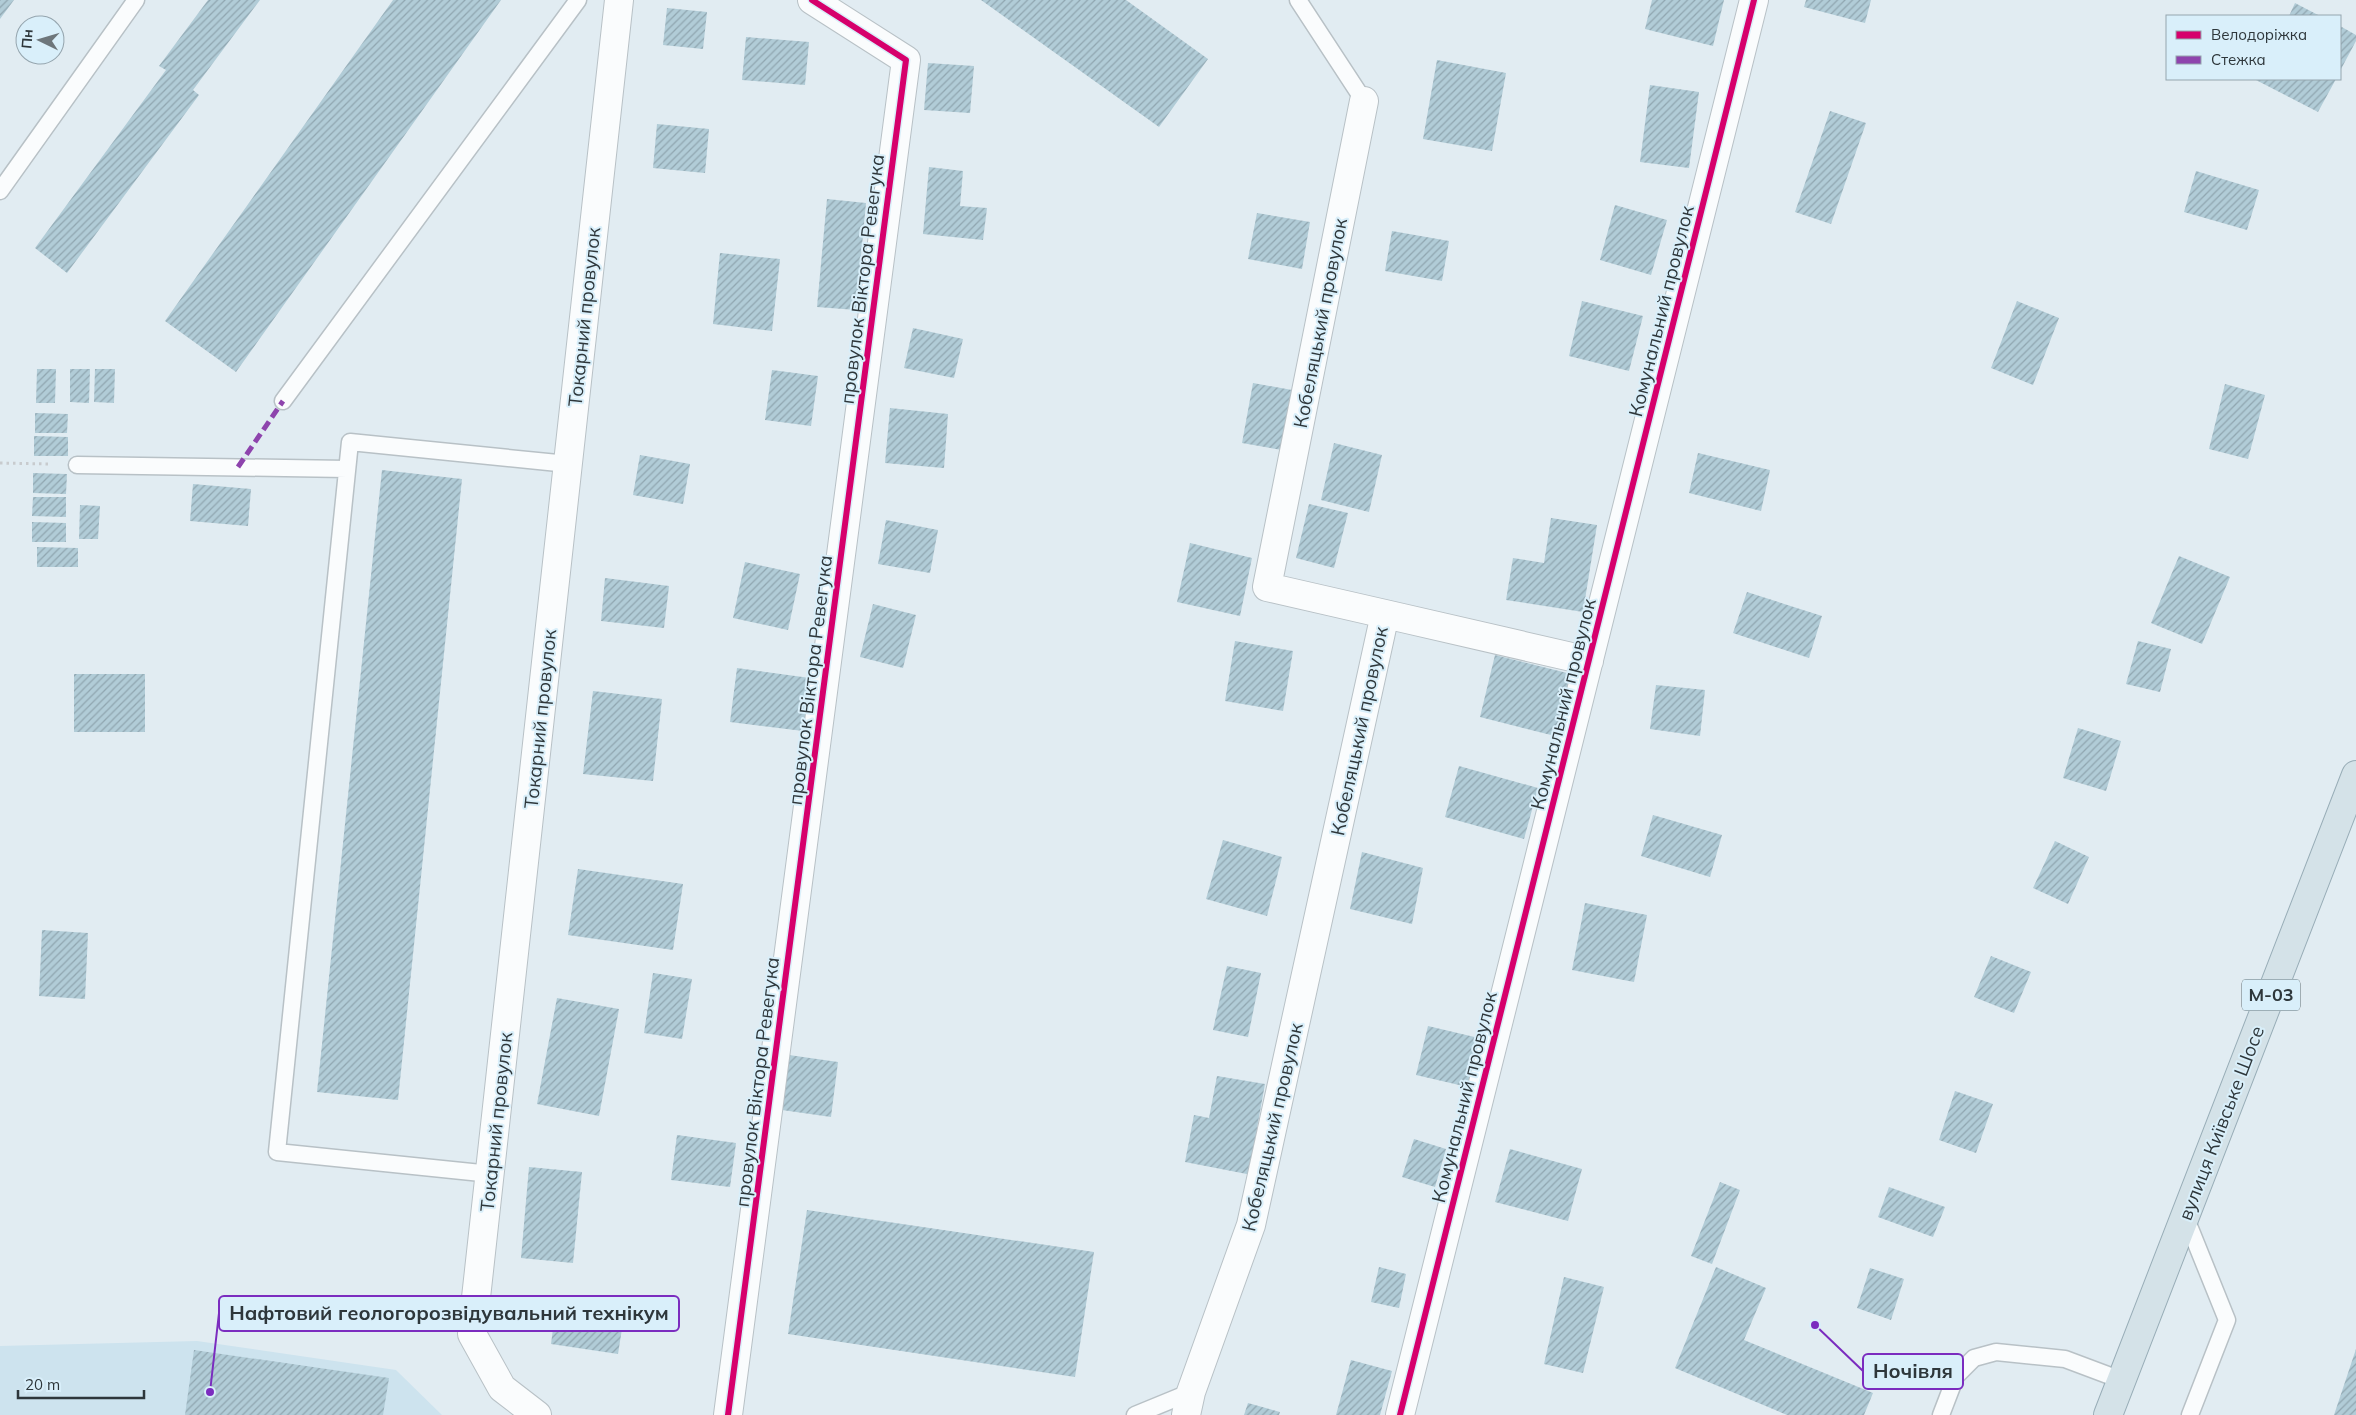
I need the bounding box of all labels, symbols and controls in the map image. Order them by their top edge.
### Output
north arrow [15,15,65,65]
legend [2166,15,2341,80]
text: Велодоріжка [2211,25,2307,44]
text: Пн [17,28,37,49]
text: Стежка [2211,50,2266,69]
street label: провулок Віктора Ревегука [835,153,889,405]
street label: Комунальний провулок [1623,202,1699,419]
street label: Кобеляцький провулок [1288,215,1352,430]
street label: Токарний провулок [563,225,605,408]
street label: провулок Віктора Ревегука [783,554,837,806]
street label: Комунальний провулок [1525,595,1601,812]
street label: Кобеляцький провулок [1325,624,1393,838]
street label: Токарний провулок [519,627,561,810]
street label: провулок Віктора Ревегука [730,956,784,1208]
road number: М-03 [2242,980,2300,1010]
street label: Комунальний провулок [1426,988,1502,1205]
street label: Кобеляцький провулок [1236,1020,1308,1234]
street label: вулиця Київське Шосе [2173,1022,2269,1224]
street label: Токарний провулок [475,1030,517,1213]
callout: Нафтовий геологорозвідувальний технікум [219,1296,679,1331]
text: Нафтовий геологорозвідувальний технікум [229,1300,669,1325]
callout: Ночівля [1863,1354,1963,1389]
text: Ночівля [1873,1358,1953,1383]
scale bar [18,1368,144,1400]
text: 20 m [25,1375,60,1394]

